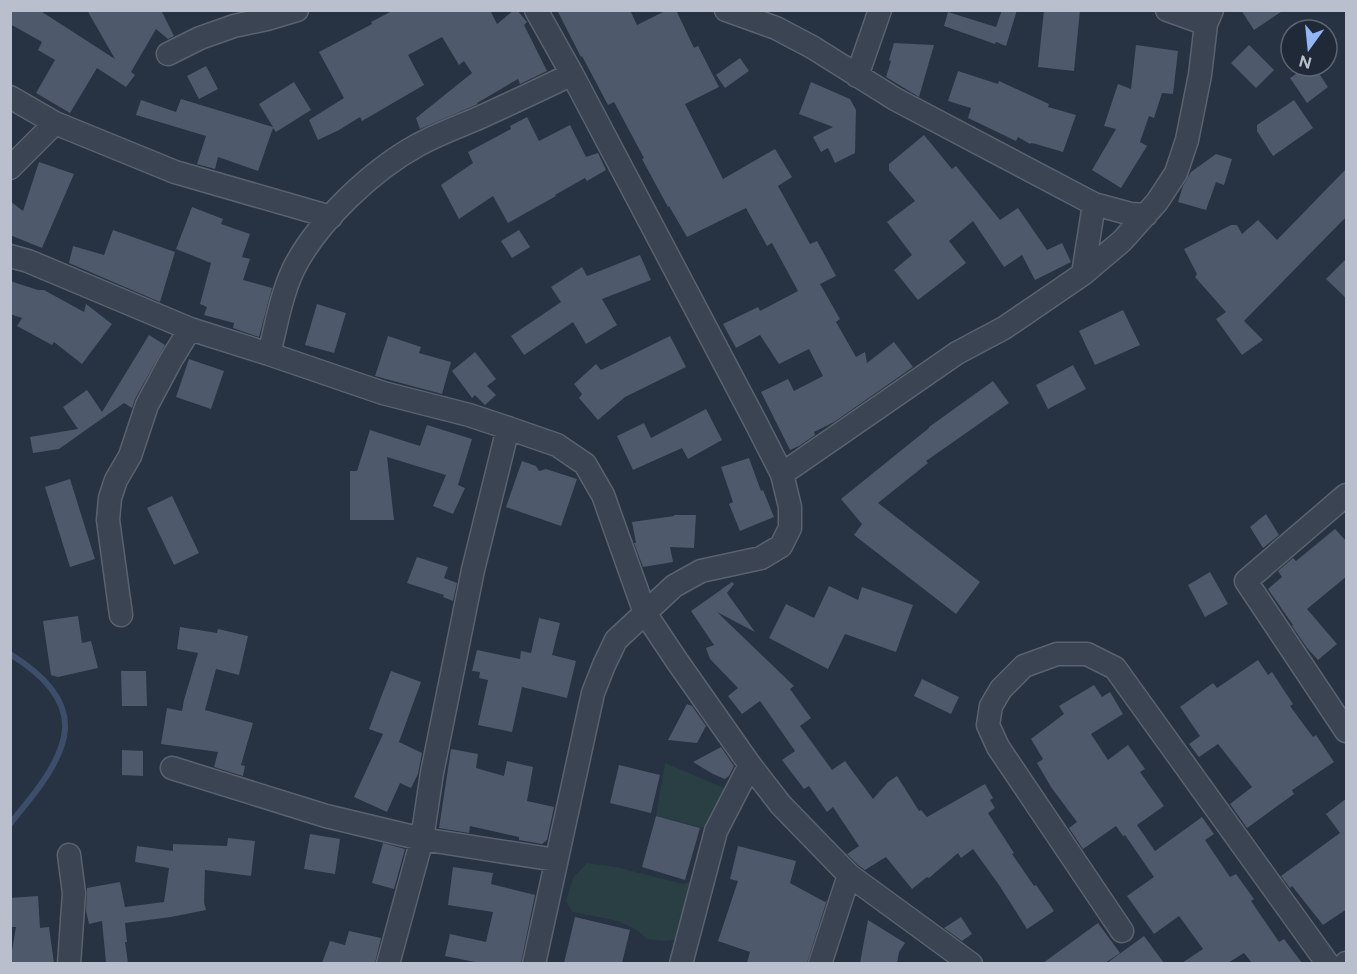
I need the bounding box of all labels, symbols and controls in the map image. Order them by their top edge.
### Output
north arrow [1279,18,1339,78]
text: N [1297,51,1314,73]

